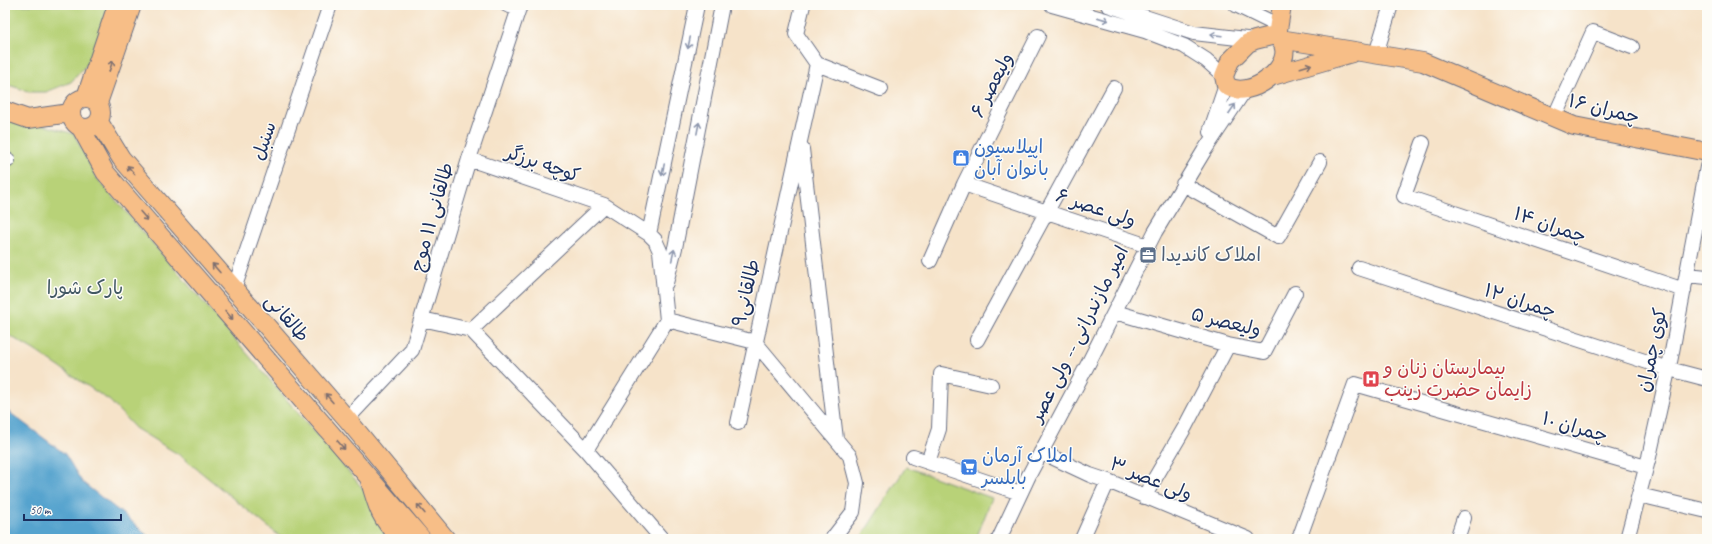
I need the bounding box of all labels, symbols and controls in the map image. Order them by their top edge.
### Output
one-way arrow [1097,16,1110,23]
one-way arrow [1210,31,1223,39]
one-way arrow [685,36,693,49]
street label: ولیعصر ۶ [965,49,1019,121]
one-way arrow [108,61,116,73]
one-way arrow [1300,62,1313,69]
street label: چمران ۱۶ [1566,89,1642,129]
one-way arrow [1228,104,1236,115]
street label: سنبل [246,118,282,164]
one-way arrow [694,121,702,134]
place label: اپیلاسیون بانوان آبان [974,135,1049,181]
street label: کوچه برزگر [501,139,583,188]
shop icon: اپیلاسیون بانوان آبان [951,148,971,168]
street label: طالقانی ۱۱ موج [405,160,459,274]
one-way arrow [658,164,666,177]
one-way arrow [126,165,136,175]
street label: ولی عصر ۶ [1053,183,1139,233]
street label: چمران ۱۴ [1510,201,1590,249]
one-way arrow [139,211,148,221]
street label: امیر مازندرانی -- ولی عصر [1023,242,1134,428]
place label: املاک کاندیدا [1161,243,1261,267]
office icon: املاک کاندیدا [1138,245,1158,265]
one-way arrow [670,249,677,262]
street label: طالقانی۹ [727,257,765,329]
one-way arrow [212,263,221,274]
park label: پارک شورا [47,276,123,300]
street label: چمران ۱۲ [1481,278,1559,324]
street label: طالقانی [259,289,315,347]
street label: ولیعصر ۵ [1188,302,1264,342]
street label: کوی چمران [1631,306,1673,394]
one-way arrow [224,309,233,320]
place label: بیمارستان زنان و زایمان حضرت زینب [1382,356,1532,402]
hospital icon: بیمارستان زنان و زایمان حضرت زینب [1361,369,1381,389]
one-way arrow [324,393,333,404]
street label: چمران ۱۰ [1539,406,1611,448]
one-way arrow [336,439,345,449]
place label: املاک آرمان بابلسر [980,444,1073,490]
street label: ولی عصر ۳ [1106,452,1196,506]
supermarket icon: املاک آرمان بابلسر [959,457,979,477]
scale bar [24,496,121,522]
text: 50 m [30,502,52,518]
one-way arrow [417,504,426,514]

